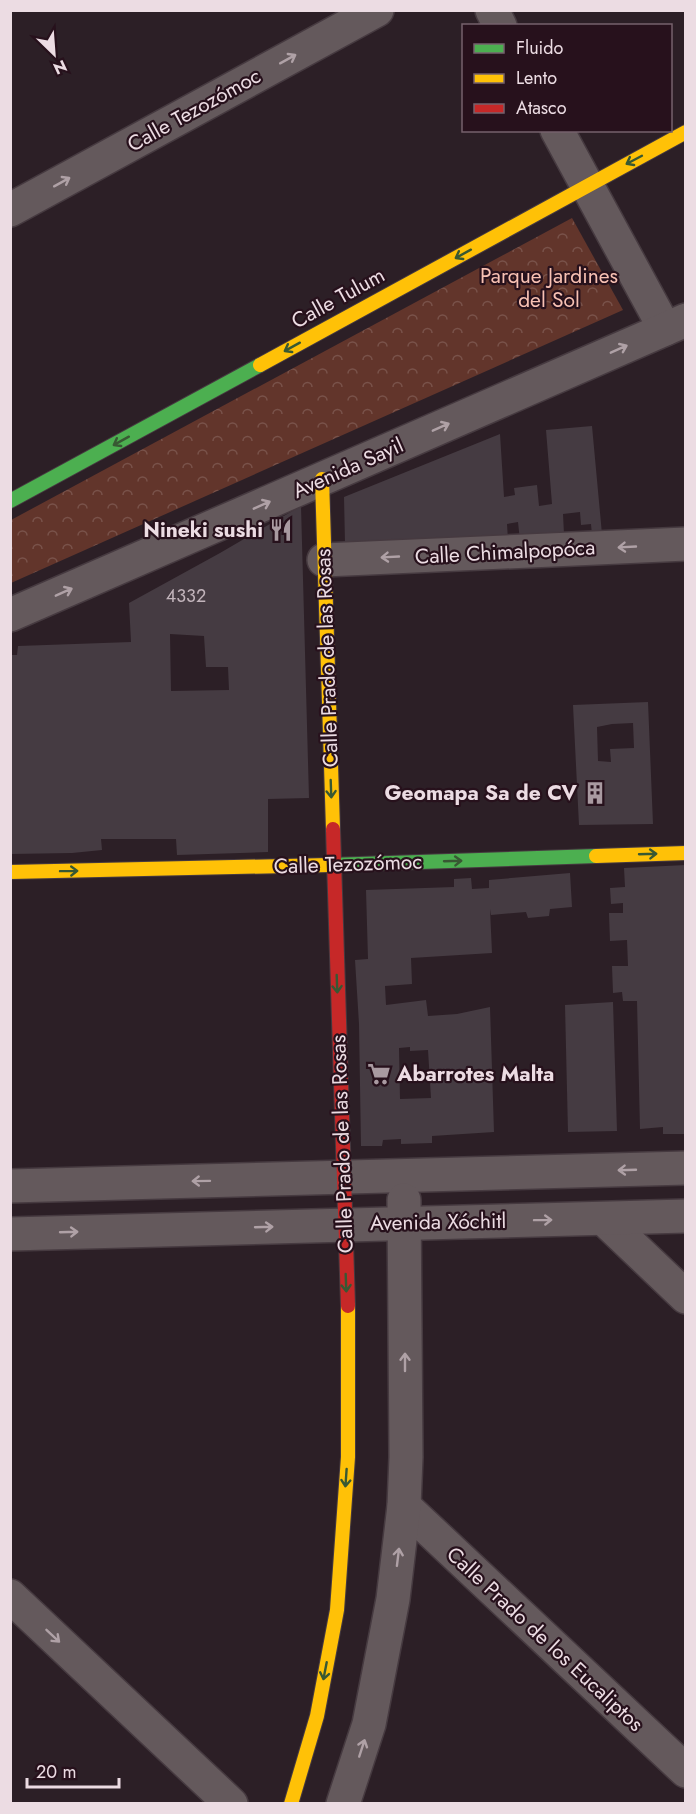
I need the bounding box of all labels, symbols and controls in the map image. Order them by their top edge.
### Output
north arrow [24,24,84,84]
legend [462,24,672,132]
text: Fluido [516,35,564,61]
one-way arrow [279,53,297,64]
text: N [50,54,71,80]
street label: Calle Tezozómoc [122,61,266,159]
text: Lento [516,65,557,91]
text: Atasco [516,95,567,121]
one-way arrow [626,154,643,166]
one-way arrow [53,176,70,188]
one-way arrow [455,248,472,260]
street label: Calle Tulum [286,260,390,336]
park label: Parque Jardines del Sol [480,261,618,315]
one-way arrow [283,342,301,353]
one-way arrow [610,343,628,354]
one-way arrow [431,421,449,432]
street label: Avenida Sayil [288,430,408,506]
one-way arrow [112,436,130,447]
one-way arrow [252,499,271,510]
place label: Nineki sushi [143,515,263,545]
restaurant icon: Nineki sushi [268,517,294,543]
street label: Calle Chimalpopóca [414,532,596,572]
one-way arrow [618,541,638,552]
street label: Calle Prado de las Rosas [308,548,346,768]
one-way arrow [381,552,401,563]
house number: 4332 [166,583,206,609]
one-way arrow [54,586,73,597]
place label: Geomapa Sa de CV [384,778,578,808]
one-way arrow [326,779,337,799]
building icon: Geomapa Sa de CV [582,780,608,806]
street label: Calle Tezozómoc [273,846,423,882]
one-way arrow [637,848,657,860]
one-way arrow [442,855,462,866]
one-way arrow [58,865,78,876]
one-way arrow [332,974,343,994]
street label: Calle Prado de las Rosas [323,1034,361,1254]
place label: Abarrotes Malta [396,1059,554,1089]
supermarket icon: Abarrotes Malta [366,1061,392,1087]
one-way arrow [618,1164,638,1175]
one-way arrow [192,1175,212,1187]
street label: Avenida Xóchitl [370,1206,506,1238]
one-way arrow [532,1214,552,1226]
one-way arrow [253,1221,273,1232]
one-way arrow [58,1227,78,1238]
one-way arrow [341,1272,352,1292]
one-way arrow [399,1353,411,1373]
one-way arrow [341,1467,352,1487]
street label: Calle Prado de los Eucaliptos [440,1540,650,1738]
one-way arrow [393,1547,404,1567]
one-way arrow [45,1629,60,1643]
one-way arrow [319,1661,330,1681]
one-way arrow [357,1739,368,1758]
scale bar [27,1751,118,1789]
text: 20 m [36,1759,76,1785]

